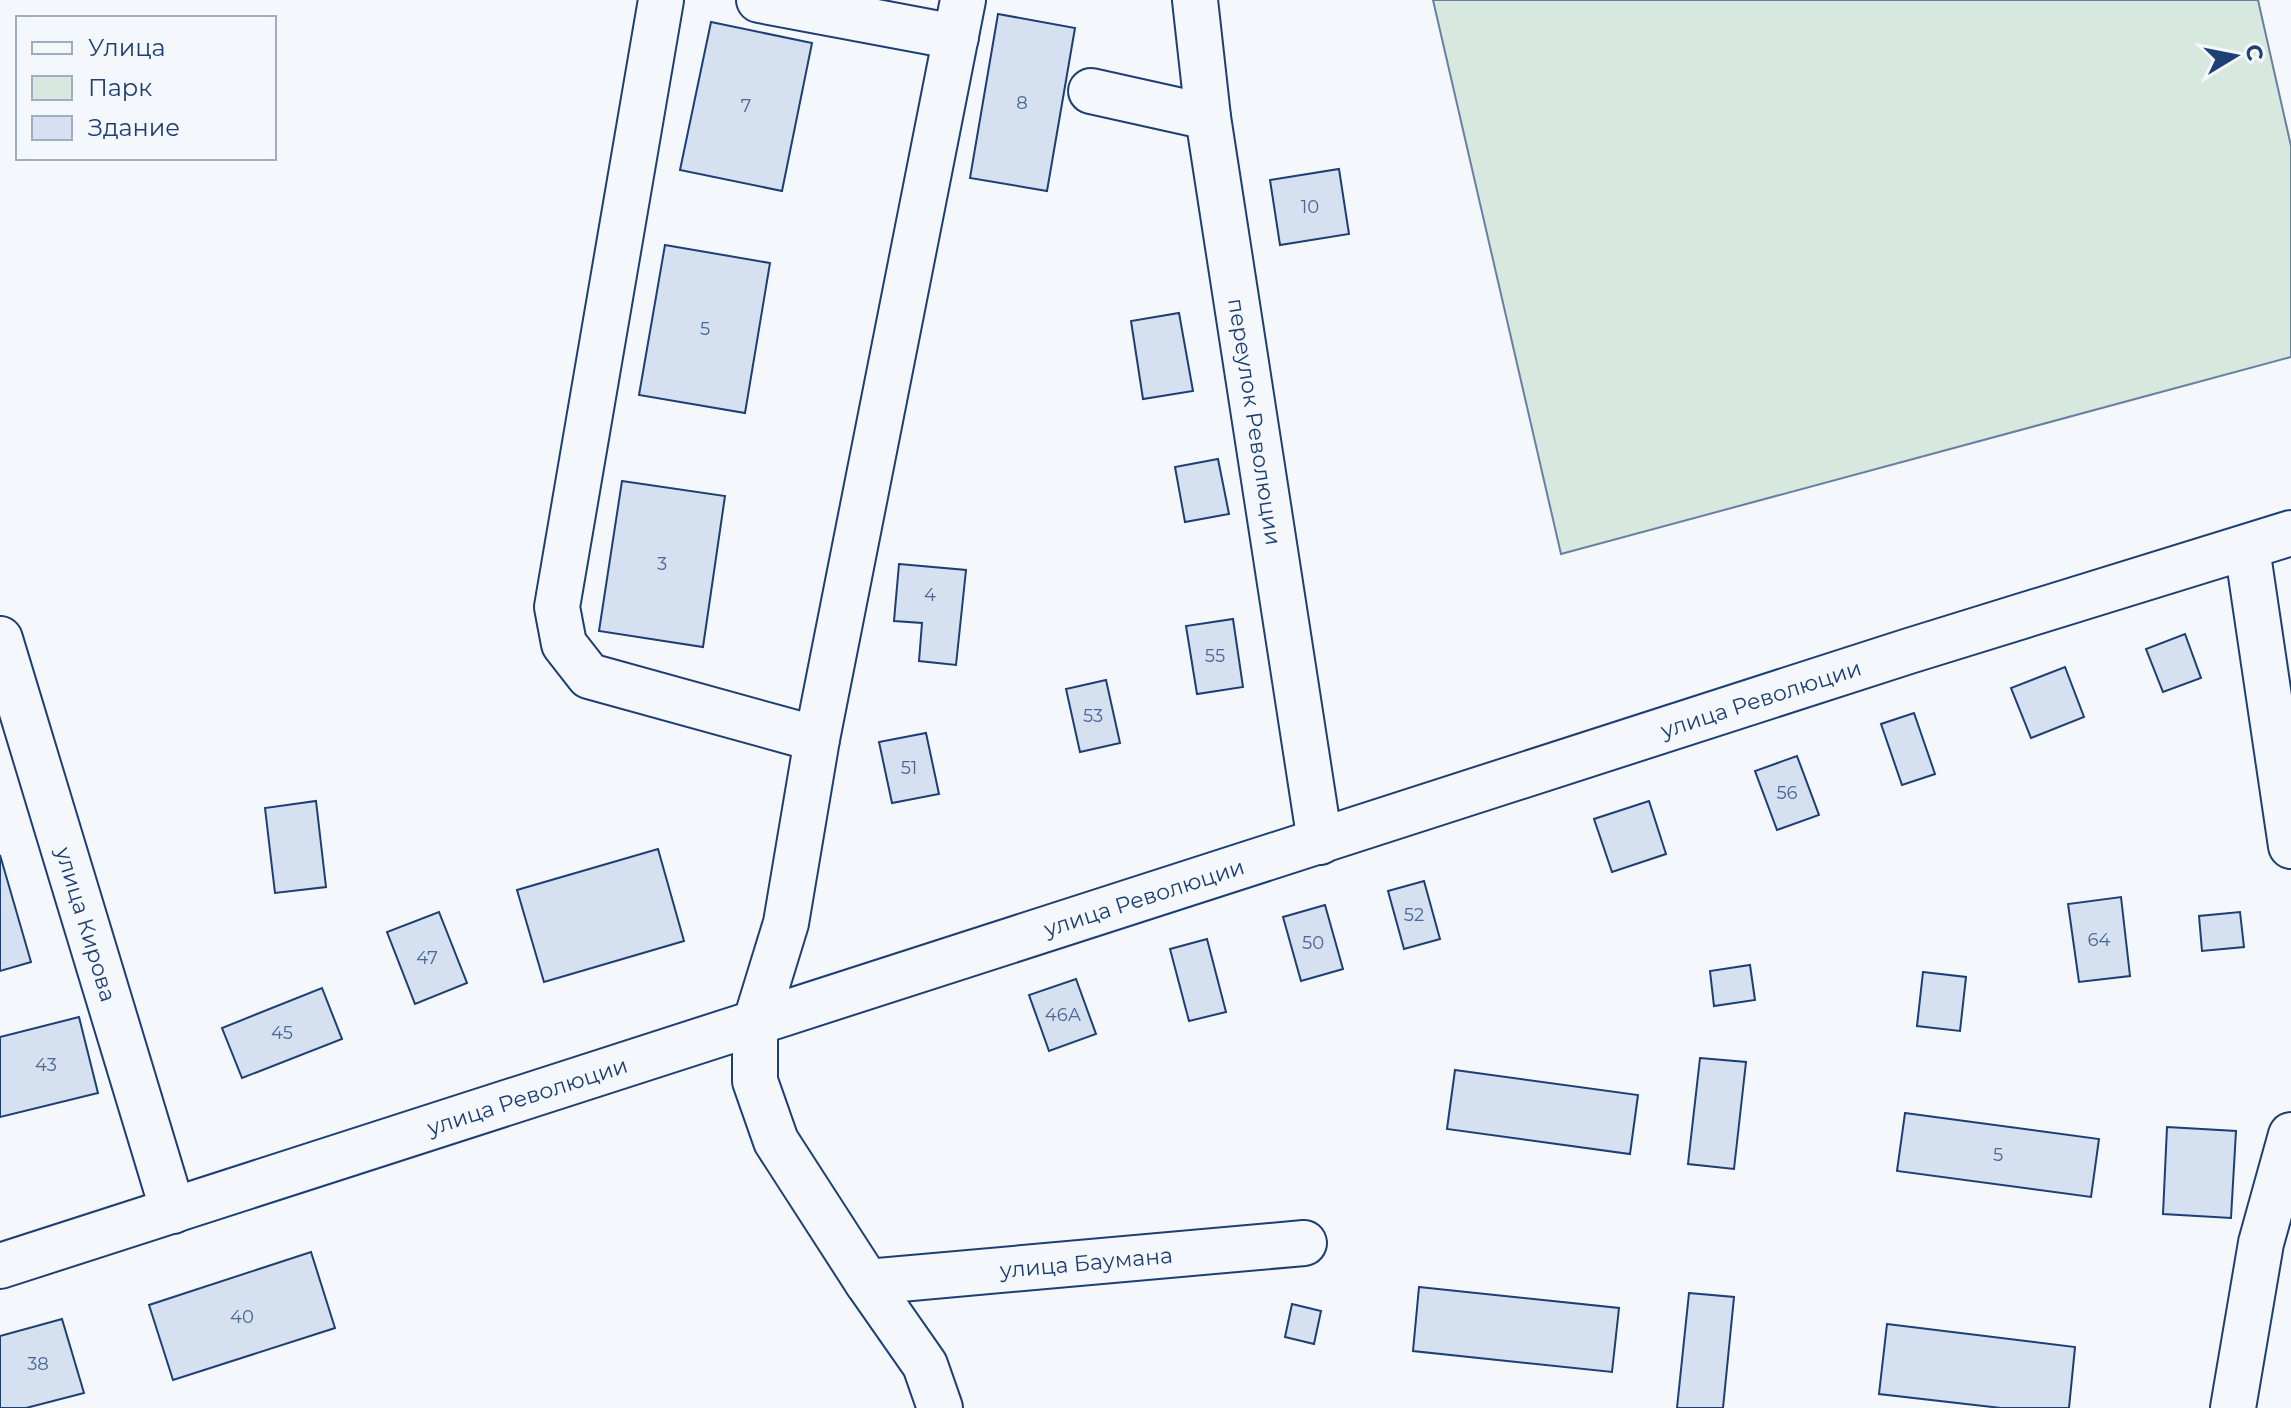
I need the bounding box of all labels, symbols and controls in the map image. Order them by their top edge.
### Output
legend [16,16,276,160]
north arrow [2195,16,2275,96]
text: Улица [88,33,166,62]
text: С [2240,42,2269,63]
text: Парк [88,73,152,102]
house number: 8 [1016,92,1028,114]
house number: 7 [741,95,751,117]
text: Здание [88,113,180,142]
house number: 10 [1301,196,1319,218]
street label: переулок Революции [1222,296,1287,547]
house number: 5 [700,318,710,340]
house number: 3 [657,553,667,575]
house number: 4 [924,584,936,606]
house number: 55 [1205,645,1225,667]
street label: улица Революции [1656,654,1865,744]
house number: 53 [1083,705,1103,727]
house number: 51 [901,757,917,779]
house number: 56 [1776,782,1798,804]
street label: улица Кирова [49,843,122,1005]
street label: улица Революции [1040,853,1248,943]
house number: 52 [1404,904,1424,926]
house number: 64 [2088,929,2111,951]
house number: 50 [1302,932,1324,954]
house number: 47 [416,947,438,969]
house number: 46А [1045,1004,1082,1026]
house number: 45 [271,1022,293,1044]
street label: улица Революции [423,1052,631,1142]
house number: 43 [35,1054,57,1076]
house number: 5 [1993,1144,2003,1166]
street label: улица Баумана [998,1242,1174,1284]
house number: 40 [230,1306,254,1328]
house number: 38 [27,1353,49,1375]

